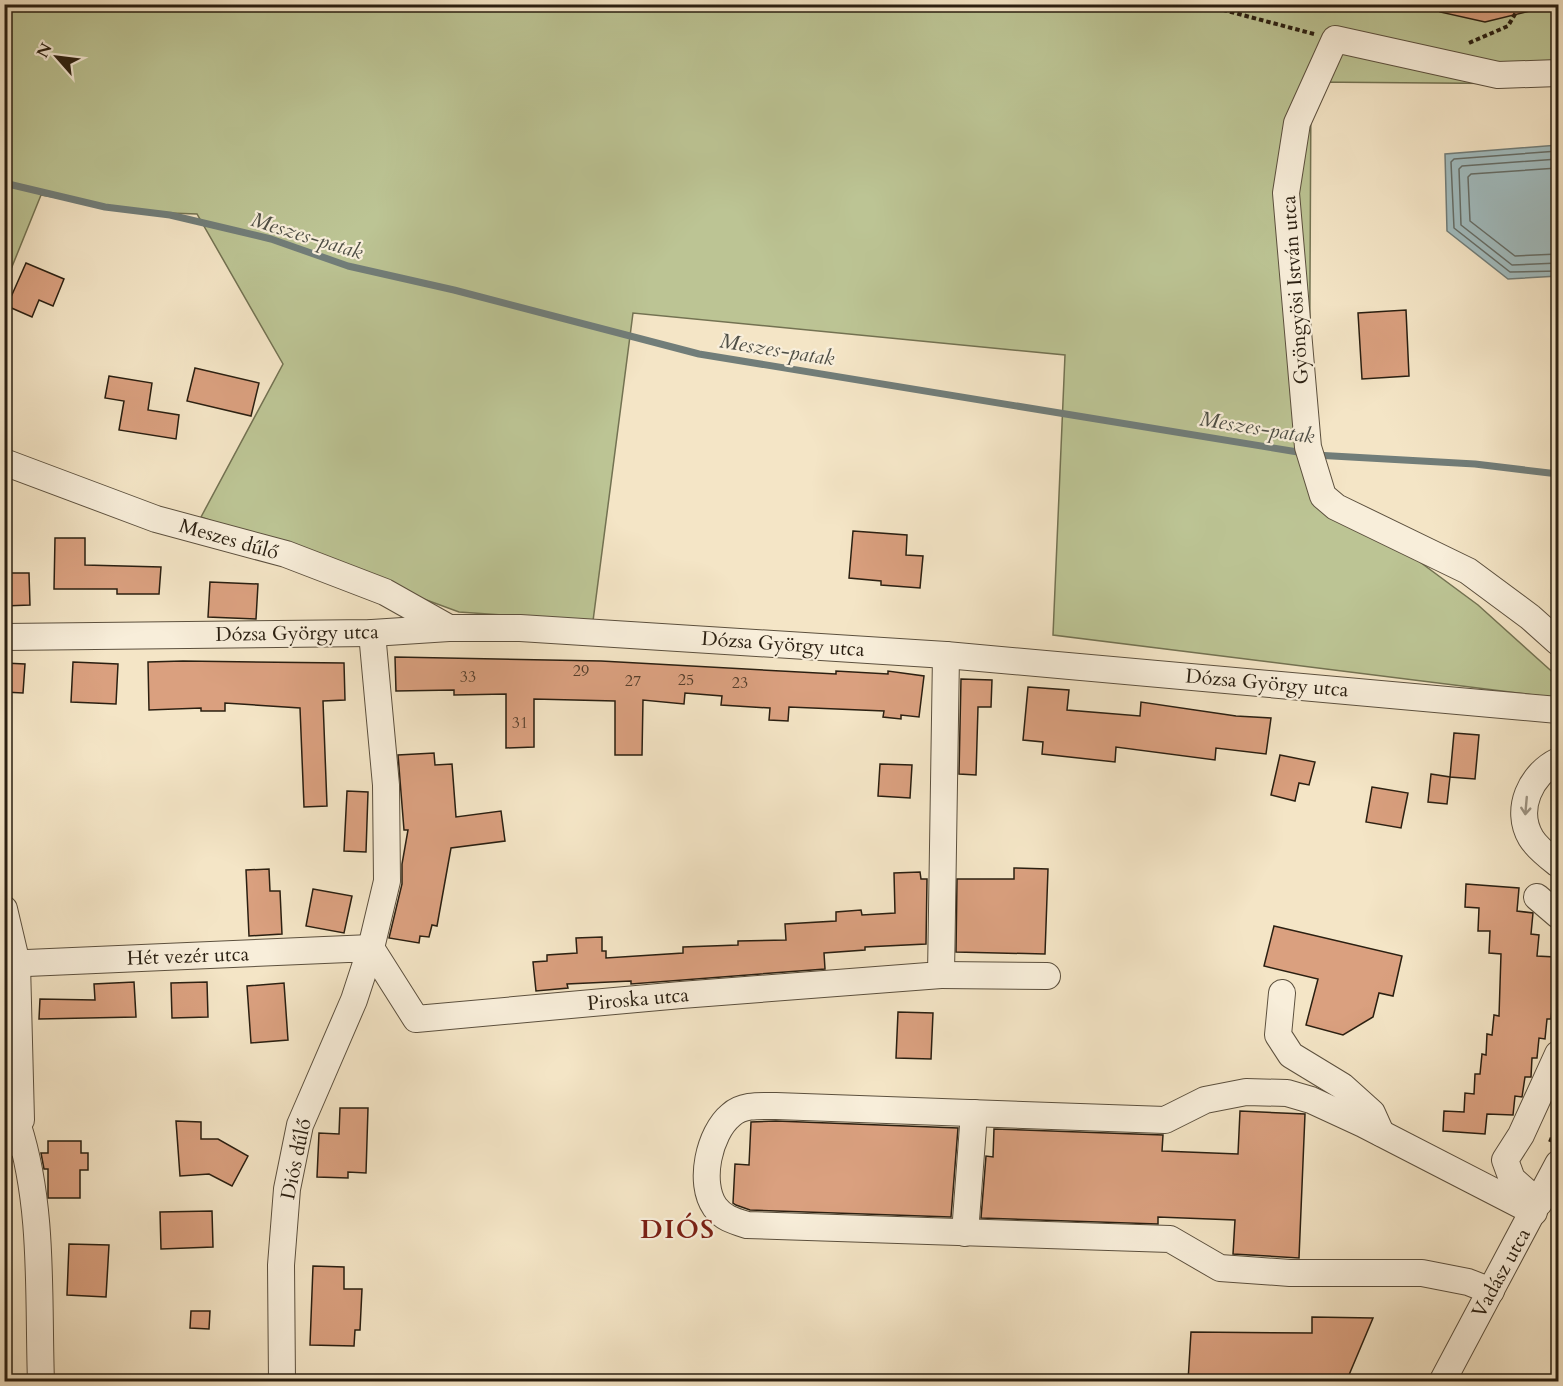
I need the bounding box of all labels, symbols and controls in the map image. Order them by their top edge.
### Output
north arrow [27,27,87,87]
text: N [32,39,58,62]
street label: Gyöngyösi István utca [1275,194,1315,385]
water label: Meszes-patak [247,205,367,267]
water label: Meszes-patak [717,327,837,373]
water label: Meszes-patak [1197,405,1317,451]
street label: Meszes dűlő [176,512,282,566]
street label: Dózsa György utca [215,618,379,648]
street label: Dózsa György utca [701,625,866,663]
house number: 29 [573,660,589,682]
street label: Dózsa György utca [1184,662,1350,704]
house number: 33 [460,666,476,688]
house number: 25 [678,669,694,691]
house number: 27 [625,670,641,692]
house number: 23 [732,672,748,694]
house number: 31 [512,712,528,734]
one-way arrow [1520,795,1531,815]
street label: Hét vezér utca [126,940,250,972]
street label: Piroska utca [586,981,690,1017]
street label: Diós dűlő [274,1116,318,1202]
district label: DIÓS [640,1212,716,1247]
street label: Vadász utca [1465,1223,1537,1323]

